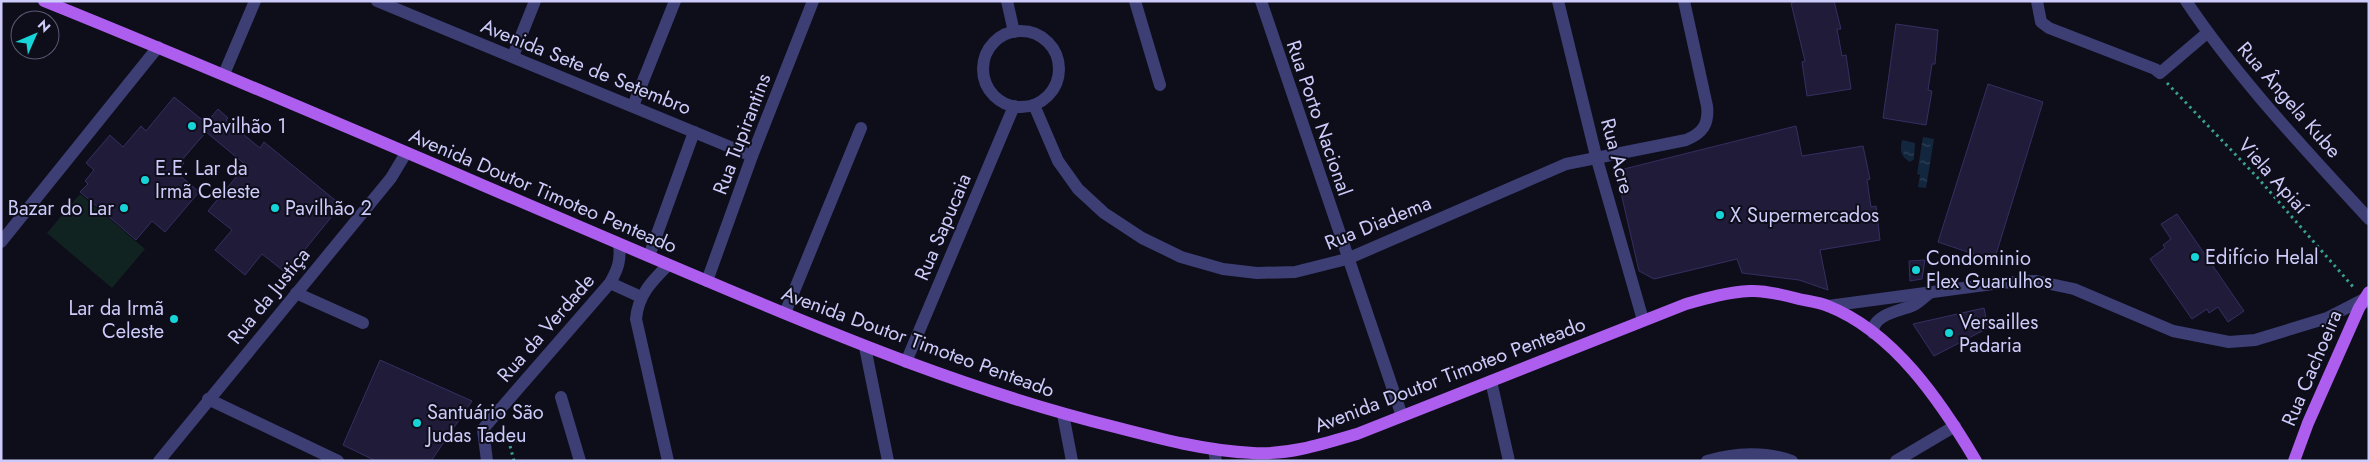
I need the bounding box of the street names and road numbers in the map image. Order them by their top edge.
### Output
street label: Avenida Sete de Setembro [476,11,696,123]
street label: Rua Ângela Kube [2230,35,2348,165]
street label: Rua Porto Nacional [1279,36,1359,200]
street label: Rua Tupirantins [706,69,778,199]
street label: Rua Acre [1593,115,1641,197]
street label: Avenida Doutor Timoteo Penteado [405,121,682,261]
street label: Viela Apiaí [2231,132,2316,221]
street label: Rua Sapucaia [907,169,979,285]
street label: Rua Diadema [1320,188,1436,258]
street label: Rua da Justiça [221,241,317,351]
street label: Rua da Verdade [491,267,601,389]
street label: Avenida Doutor Timoteo Penteado [777,279,1059,405]
street label: Rua Cachoeira [2275,305,2349,431]
street label: Avenida Doutor Timoteo Penteado [1310,310,1590,440]

